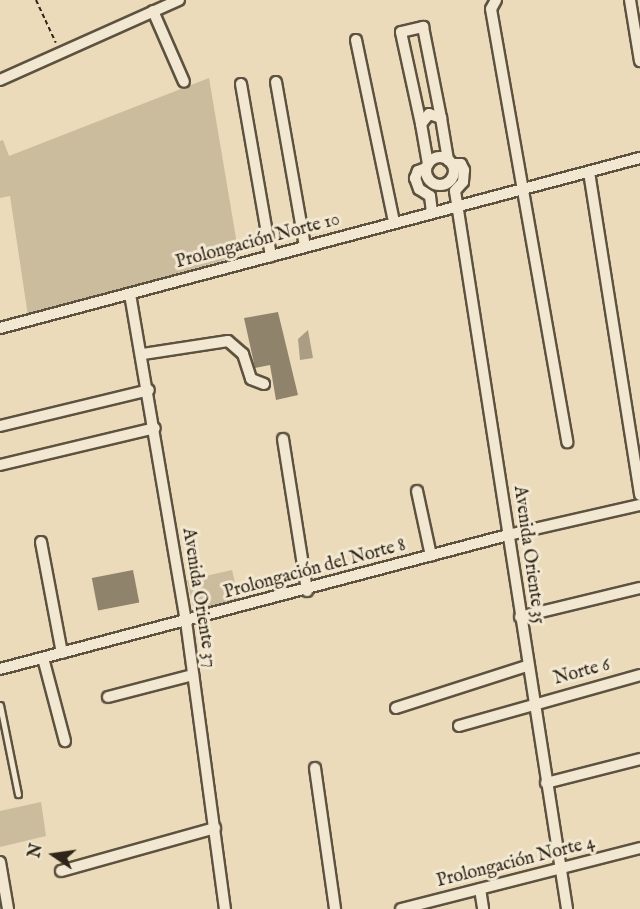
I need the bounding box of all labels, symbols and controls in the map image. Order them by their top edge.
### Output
street label: Prolongación Norte 10 [174,210,342,274]
street label: Avenida Oriente 35 [508,485,548,625]
street label: Avenida Oriente 37 [176,527,220,669]
street label: Prolongación del Norte 8 [222,535,408,605]
street label: Norte 6 [552,655,612,691]
north arrow [24,825,84,885]
street label: Prolongación Norte 4 [435,833,597,893]
text: N [25,842,48,860]

